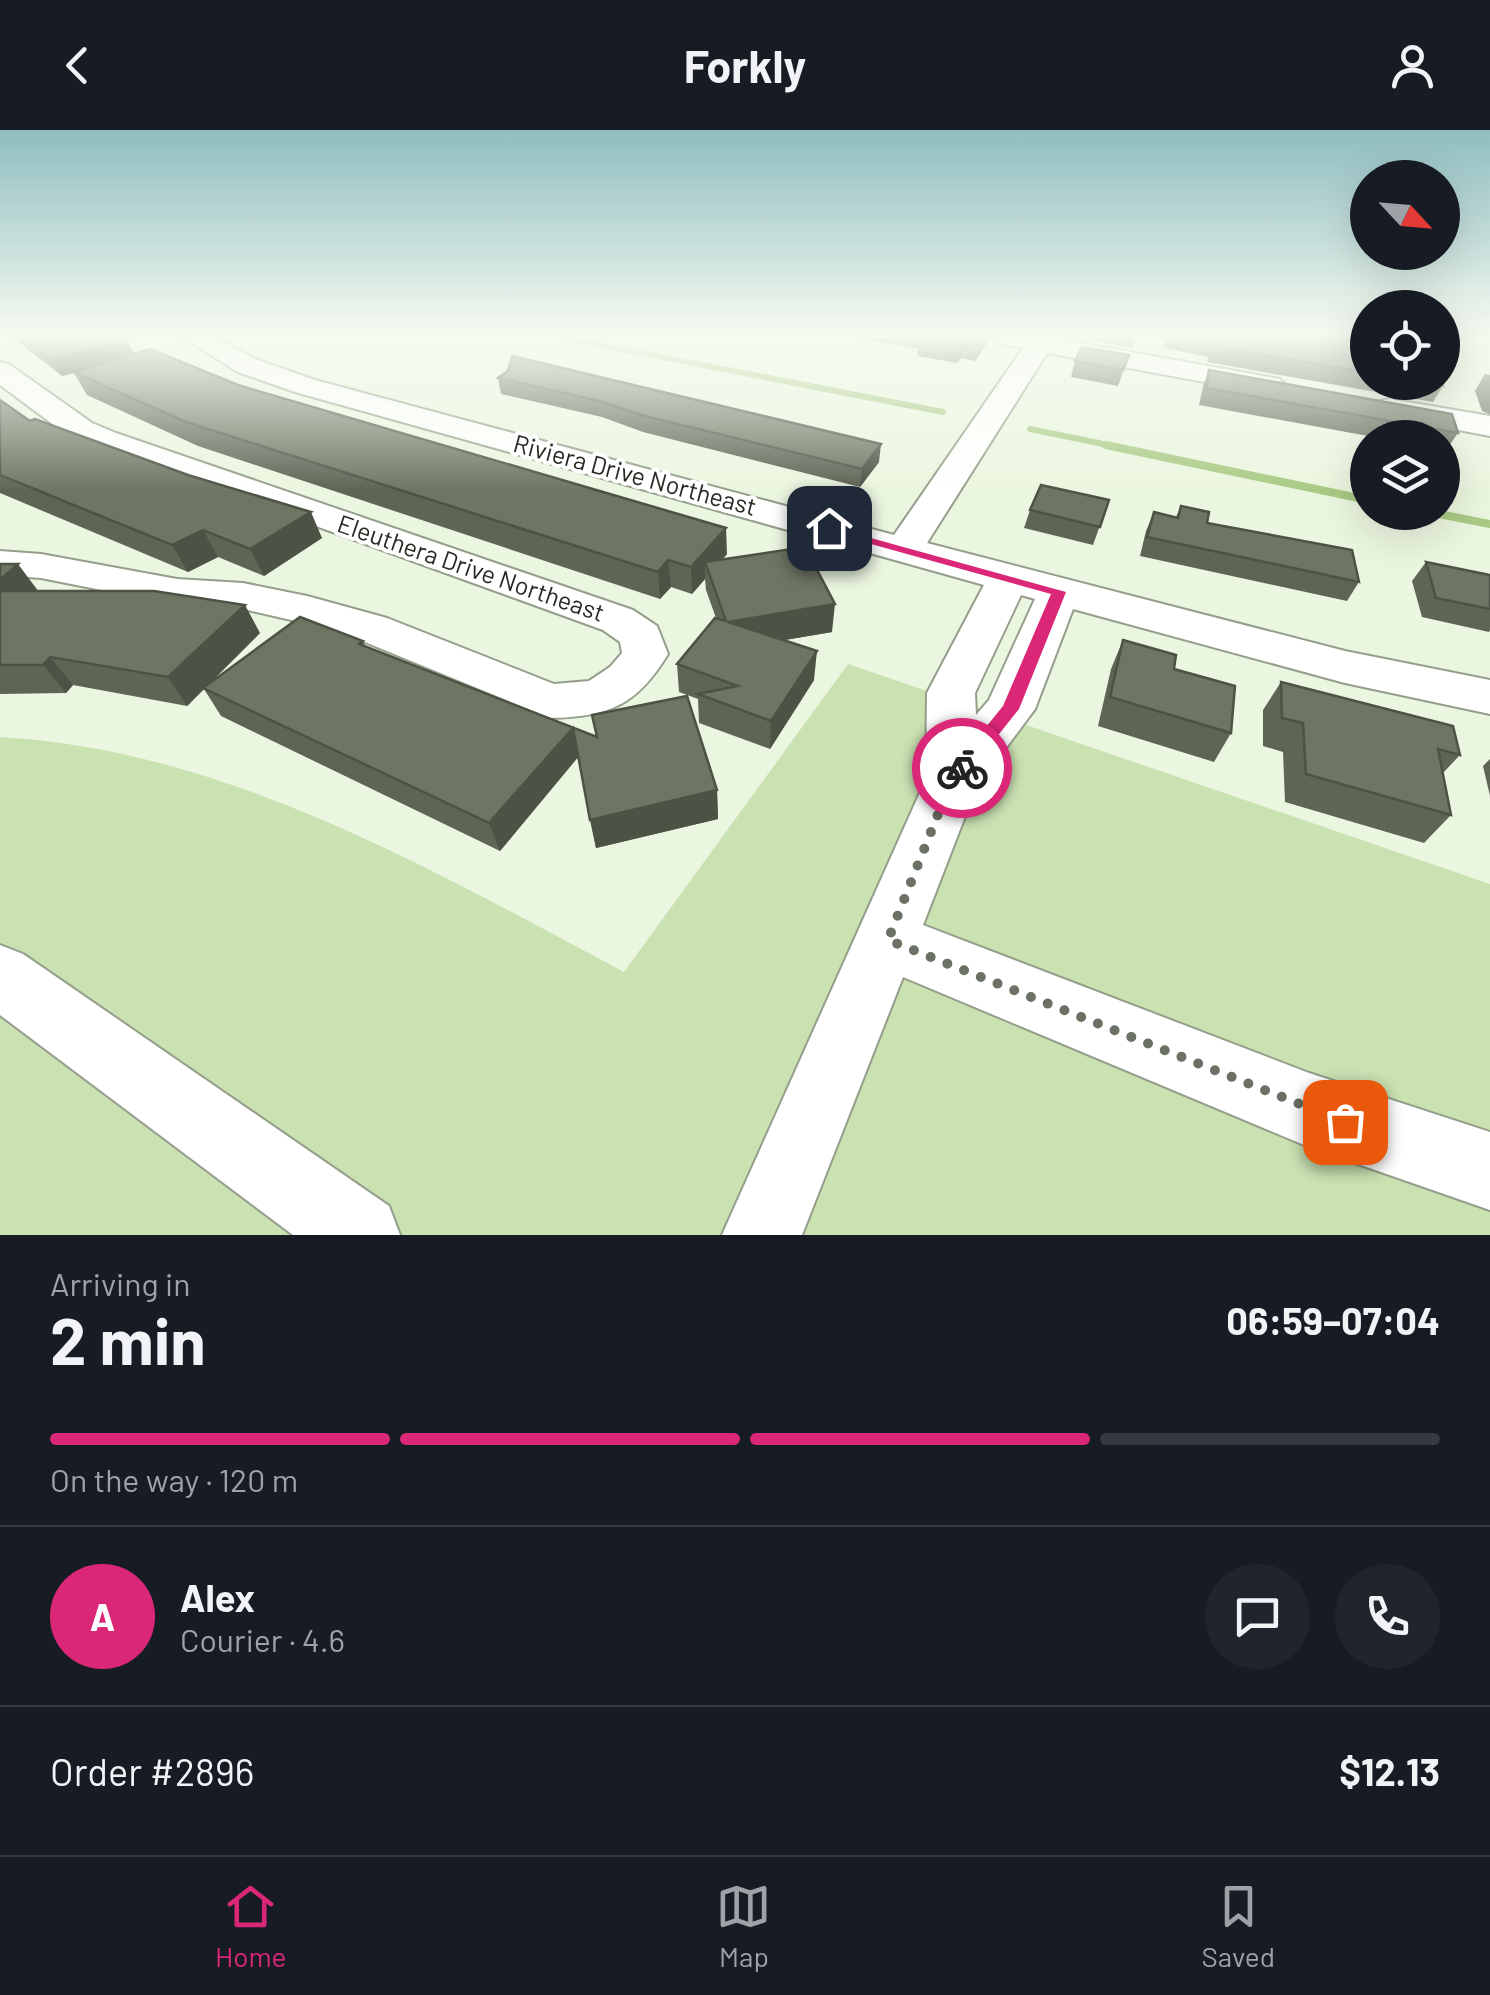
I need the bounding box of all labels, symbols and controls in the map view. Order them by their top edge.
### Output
icon: back [50,38,105,93]
text: Forkly [684,38,806,92]
icon: person [1385,38,1440,93]
north arrow [1350,160,1460,270]
map controls [1350,160,1460,530]
button: locate [1350,290,1460,400]
button: layers [1350,420,1460,530]
street label: Riviera Drive Northeast [511,427,760,521]
pin [787,486,872,571]
icon: home [802,501,857,556]
street label: Eleuthera Drive Northeast [334,507,609,627]
courier [912,718,1012,818]
icon: bike [935,741,990,796]
pin [1303,1080,1388,1165]
icon: bag [1318,1095,1373,1150]
text: Arriving in [50,1264,190,1302]
text: 06:59–07:04 [1226,1297,1440,1343]
text: 2 min [50,1300,206,1378]
text: On the way · 120 m [50,1460,298,1498]
button: chat [1205,1564,1310,1669]
button: phone [1335,1564,1440,1669]
text: Alex [180,1574,255,1620]
text: A [90,1593,115,1639]
text: Courier · 4.6 [180,1620,345,1658]
text: Order #2896 [50,1748,254,1794]
text: $12.13 [1339,1748,1440,1794]
tab: Home [215,1879,286,1973]
tab: Map [716,1879,771,1973]
tab: Saved [1202,1879,1275,1973]

